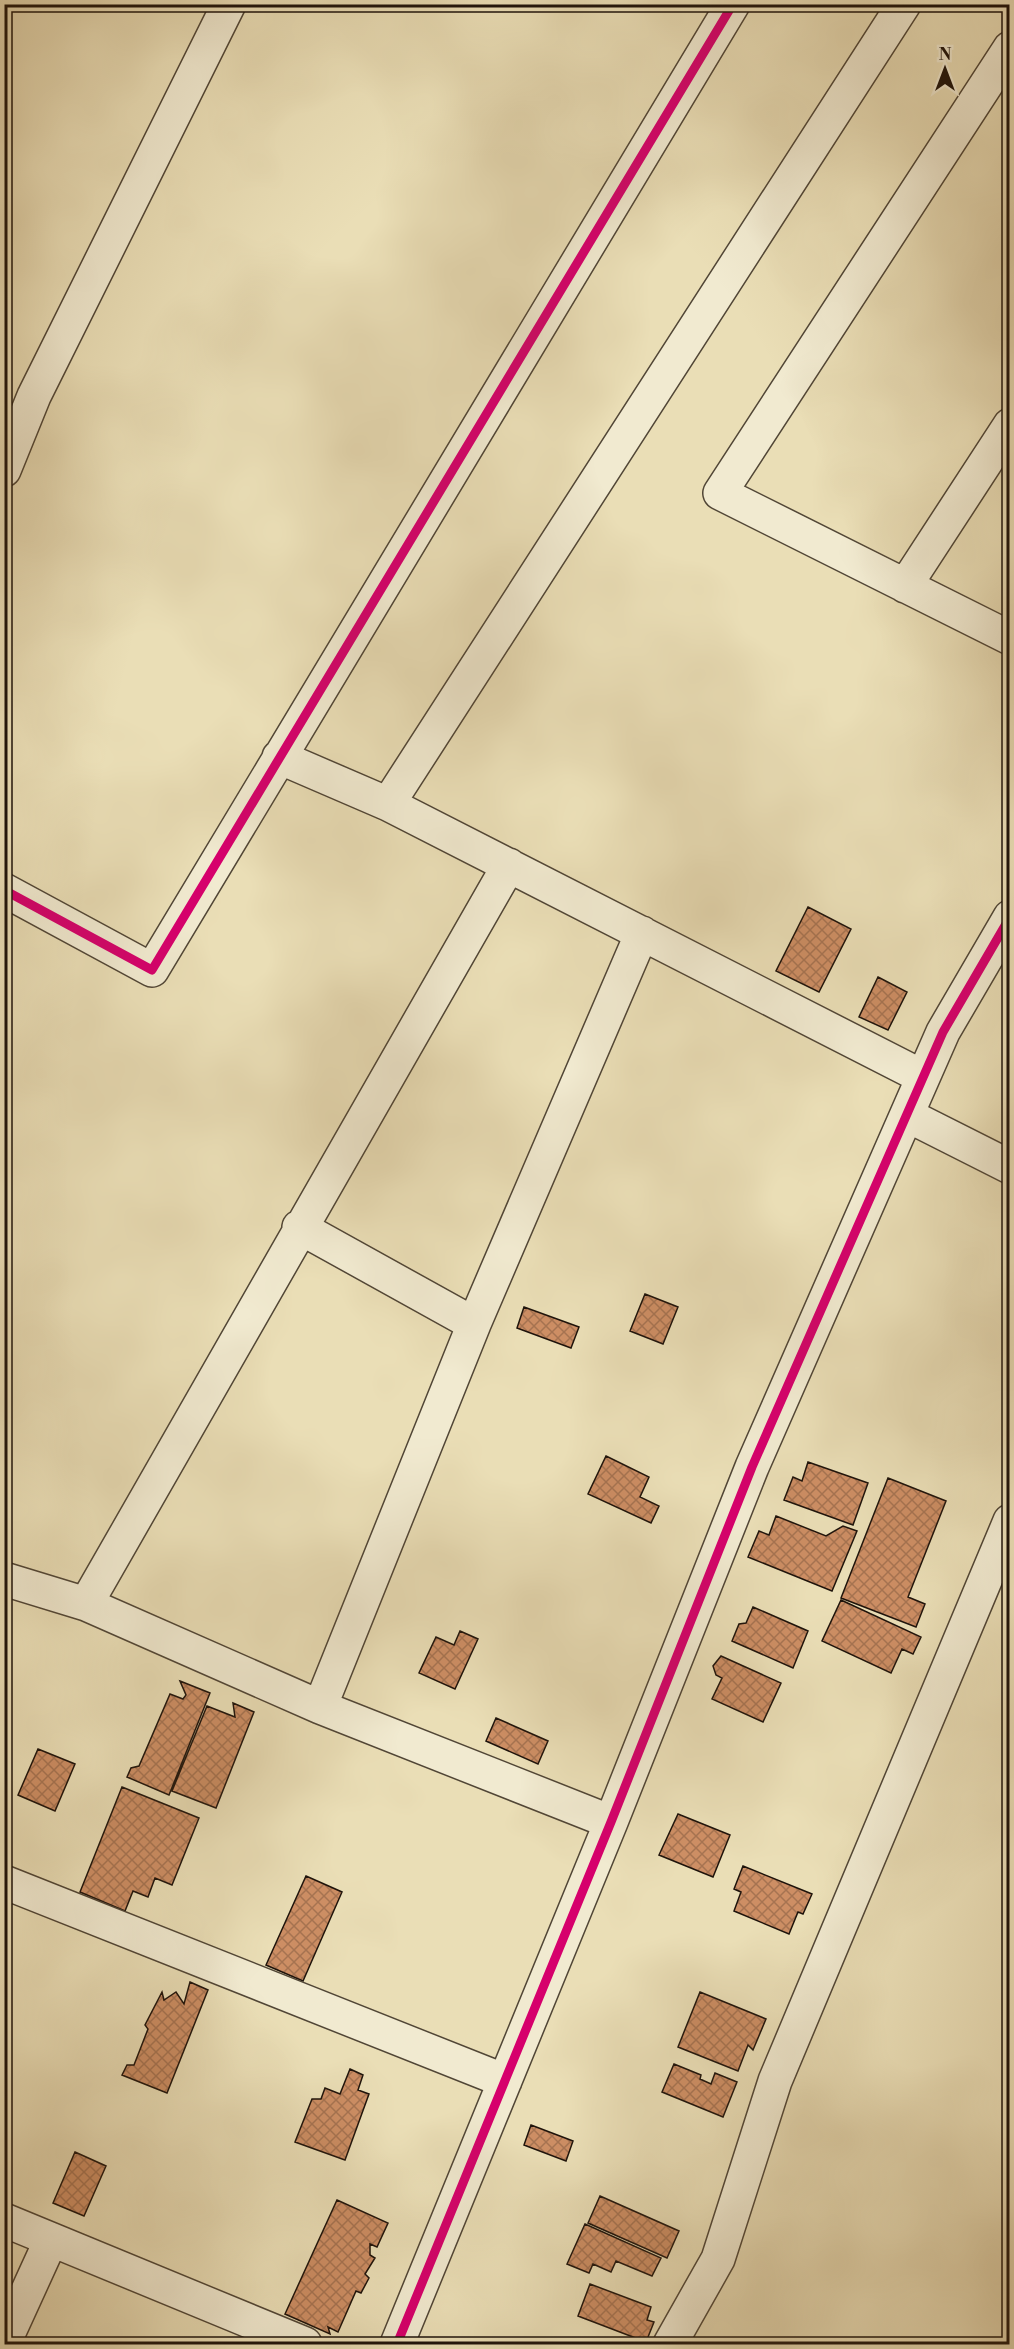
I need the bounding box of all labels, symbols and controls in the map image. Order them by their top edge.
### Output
north arrow [915,39,975,99]
text: N [939,45,952,65]

